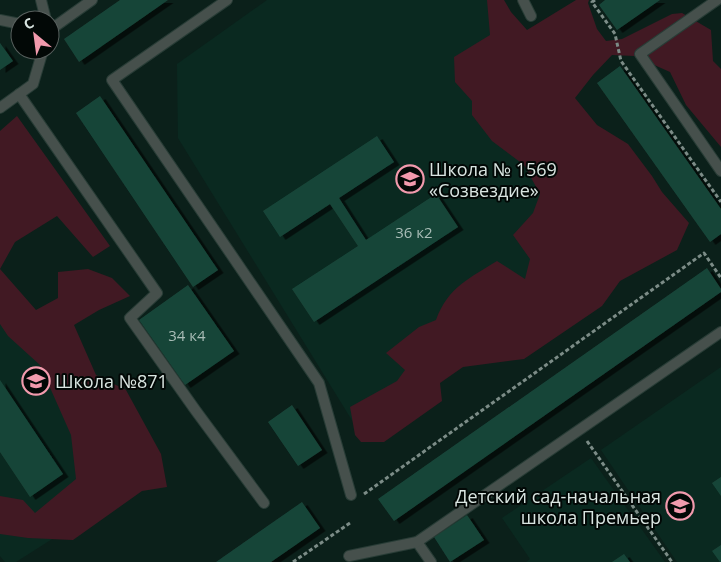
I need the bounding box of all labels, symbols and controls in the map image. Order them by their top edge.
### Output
north arrow [10,10,60,60]
text: С [20,13,37,34]
place label: Школа № 1569 «Созвездие» [429,157,557,202]
school or university icon: Школа № 1569 «Созвездие» [395,164,425,194]
house number: 36 к2 [395,222,433,242]
house number: 34 к4 [168,325,206,345]
school or university icon: Школа №871 [21,366,51,396]
place label: Школа №871 [55,369,168,393]
place label: Детский сад-начальная школа Премьер [455,484,661,529]
school or university icon: Детский сад-начальная школа Премьер [665,491,695,521]

